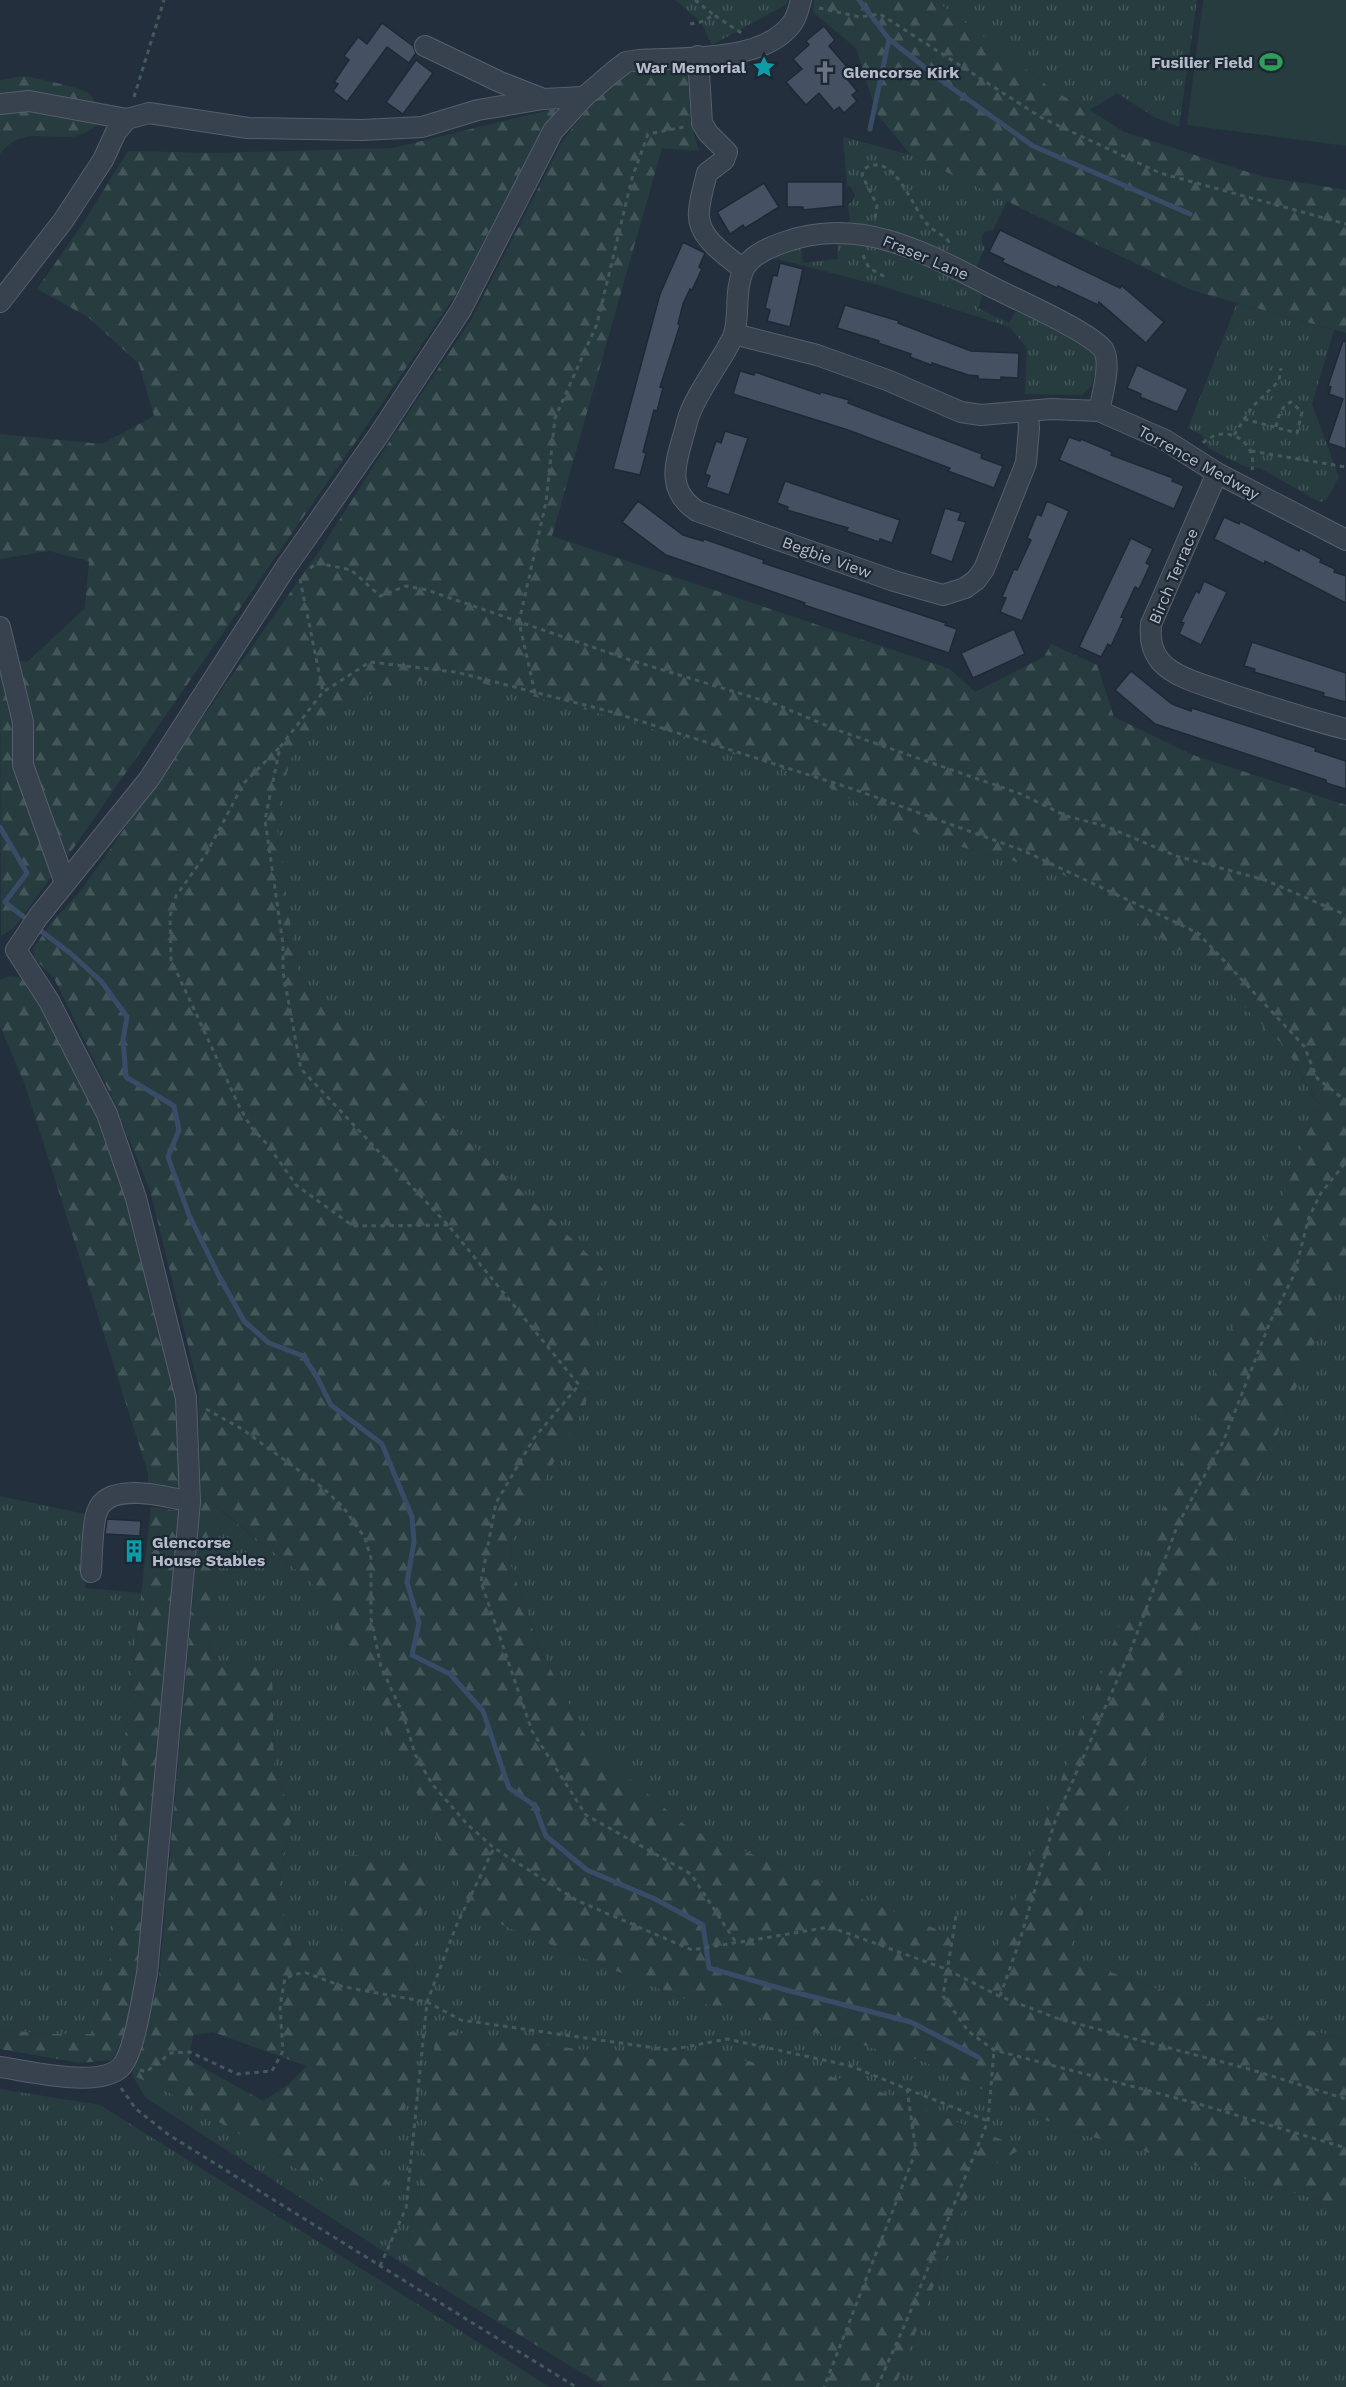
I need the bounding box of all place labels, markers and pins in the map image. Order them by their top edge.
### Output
sports icon: Fusilier Field [1258,49,1284,75]
place label: Fusilier Field [1151,53,1253,72]
place icon: War Memorial [751,54,777,80]
place label: War Memorial [636,58,747,77]
church icon: Glencorse Kirk [812,59,838,85]
place label: Glencorse Kirk [843,63,959,82]
place label: Glencorse House Stables [152,1533,266,1570]
building icon: Glencorse House Stables [121,1538,147,1564]

